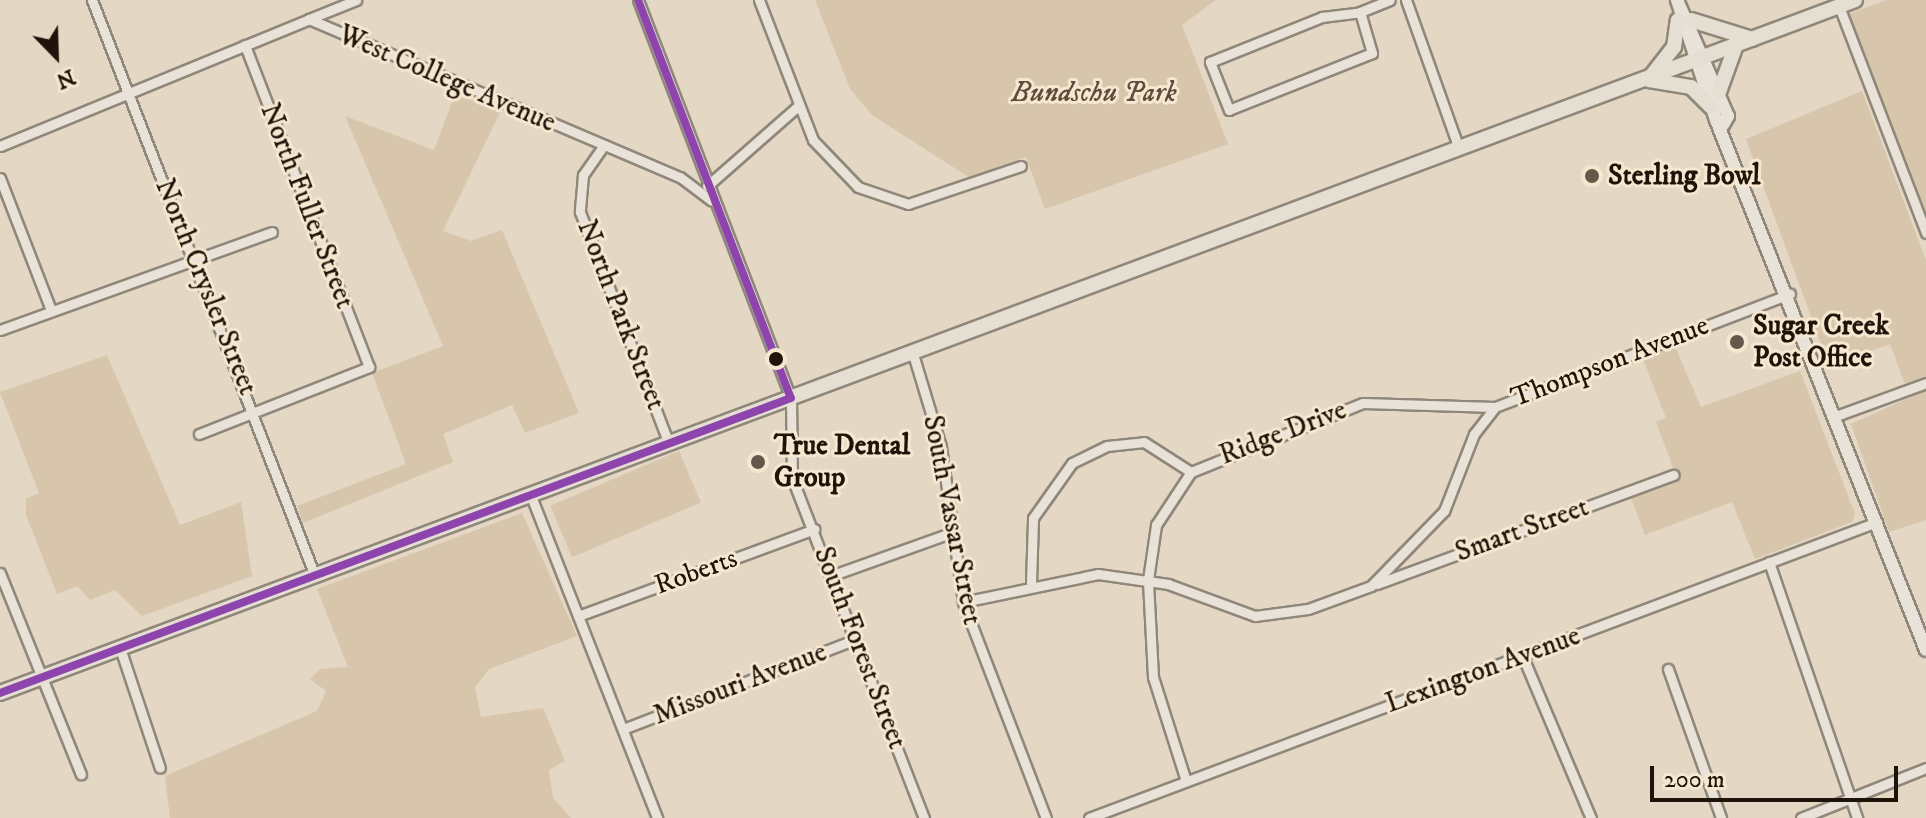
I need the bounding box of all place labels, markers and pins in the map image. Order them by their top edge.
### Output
place label: Sterling Bowl [1608,159,1761,193]
marker: Sterling Bowl [1583,167,1601,185]
place label: Sugar Creek Post Office [1753,309,1889,375]
marker: Sugar Creek Post Office [1728,333,1746,351]
unlabelled marker [768,351,784,367]
place label: True Dental Group [774,429,910,495]
marker: True Dental Group [749,453,767,471]

